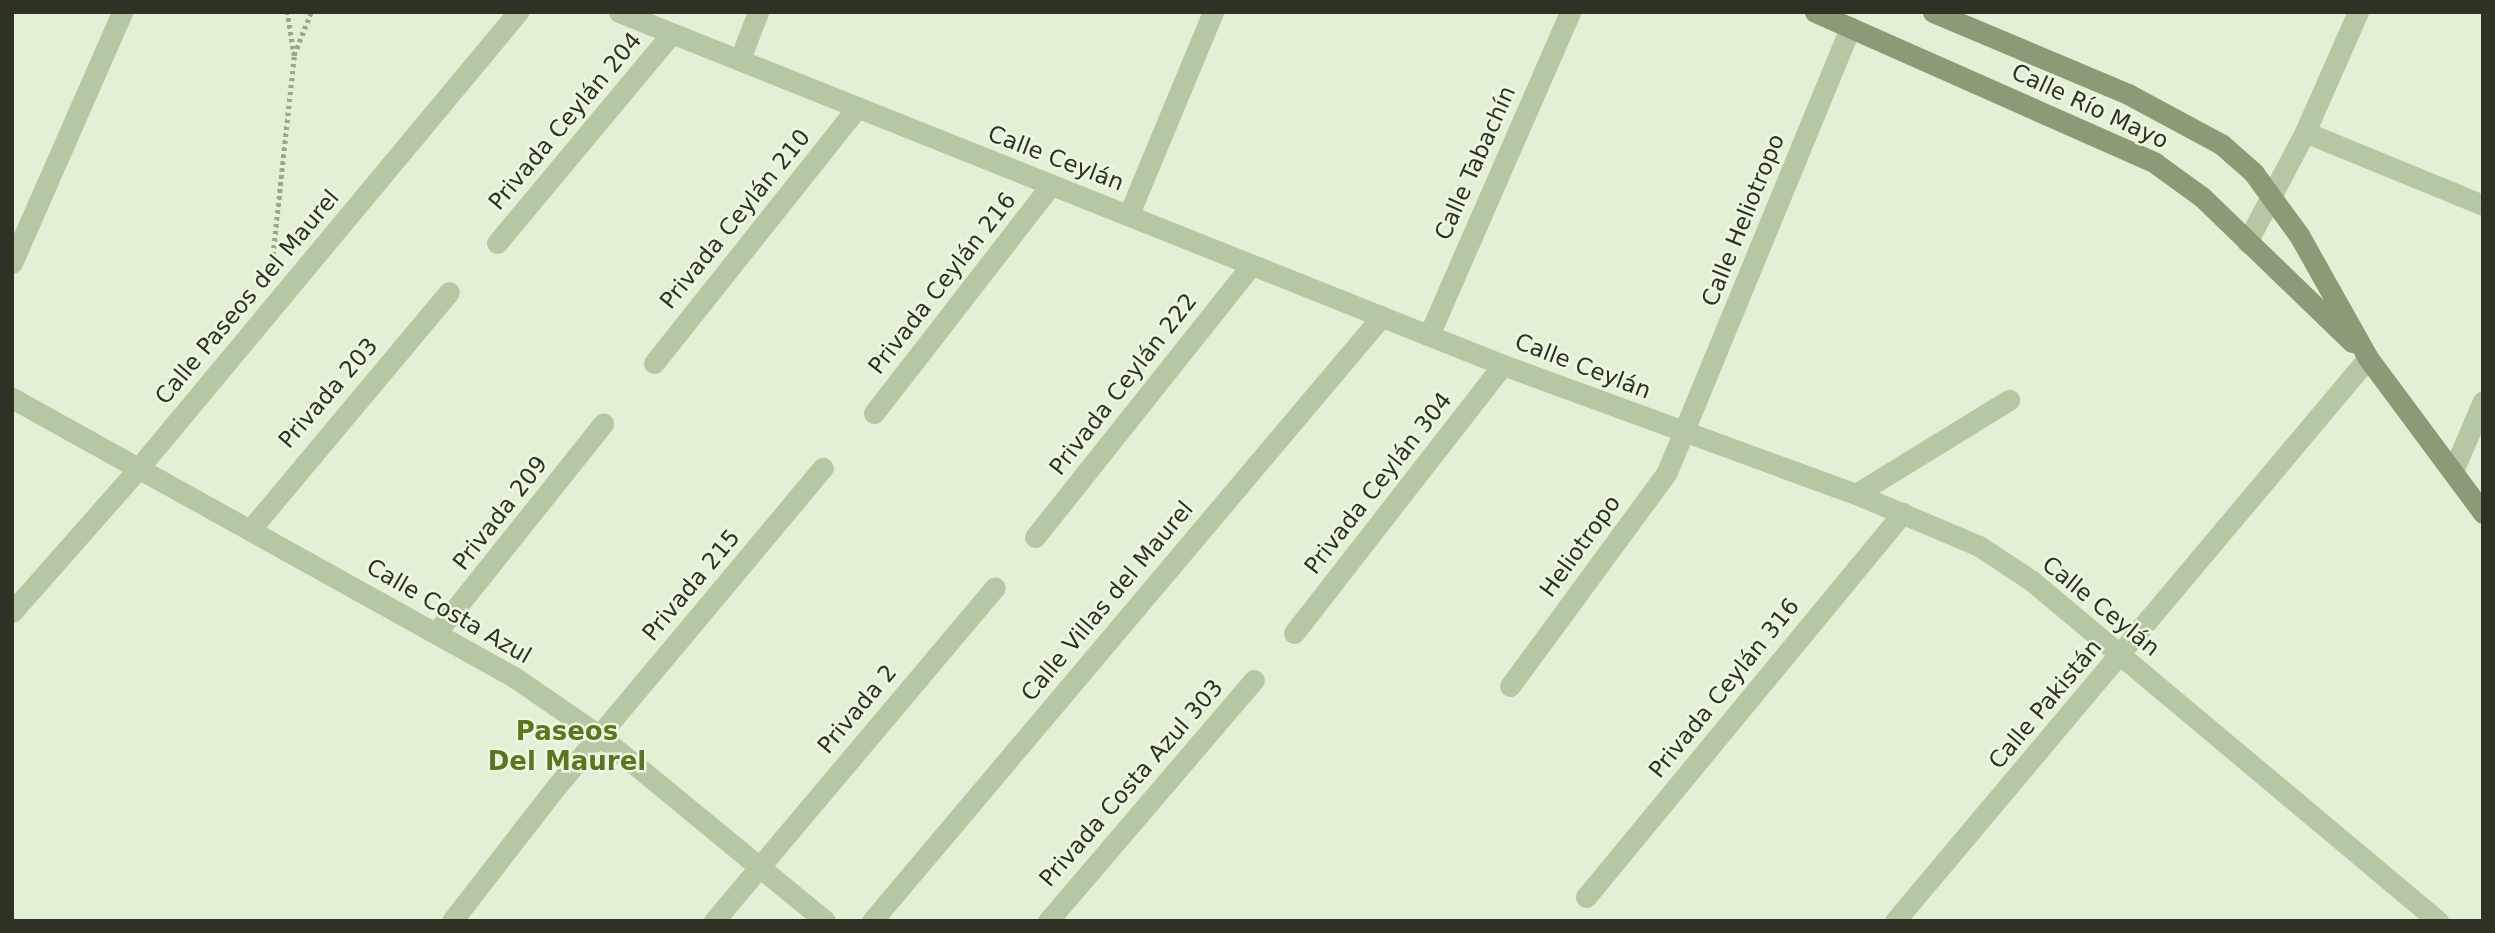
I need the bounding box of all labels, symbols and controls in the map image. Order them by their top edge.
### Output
street label: Privada Ceylán 204 [483,27,647,215]
street label: Calle Río Mayo [2007,58,2173,154]
street label: Calle Tabachín [1429,82,1521,244]
street label: Calle Ceylán [984,119,1128,197]
street label: Privada Ceylán 210 [654,124,816,314]
street label: Calle Heliotropo [1696,130,1790,310]
street label: Calle Paseos del Maurel [149,184,345,410]
street label: Privada Ceylán 216 [862,187,1022,379]
street label: Privada Ceylán 222 [1043,288,1203,480]
street label: Calle Ceylán [1511,327,1655,405]
street label: Privada 203 [273,332,383,454]
street label: Privada Ceylán 304 [1298,387,1458,579]
street label: Privada 209 [447,451,553,575]
street label: Heliotropo [1534,490,1626,602]
street label: Calle Villas del Maurel [1015,495,1199,707]
street label: Privada 215 [636,524,746,646]
street label: Calle Ceylán [2037,550,2165,662]
street label: Calle Costa Azul [362,553,536,669]
street label: Privada Ceylán 316 [1643,593,1805,783]
street label: Calle Pakistán [1983,634,2107,774]
street label: Privada 2 [812,659,902,759]
street label: Privada Costa Azul 303 [1033,674,1229,892]
district label: Paseos Del Maurel [488,716,646,778]

